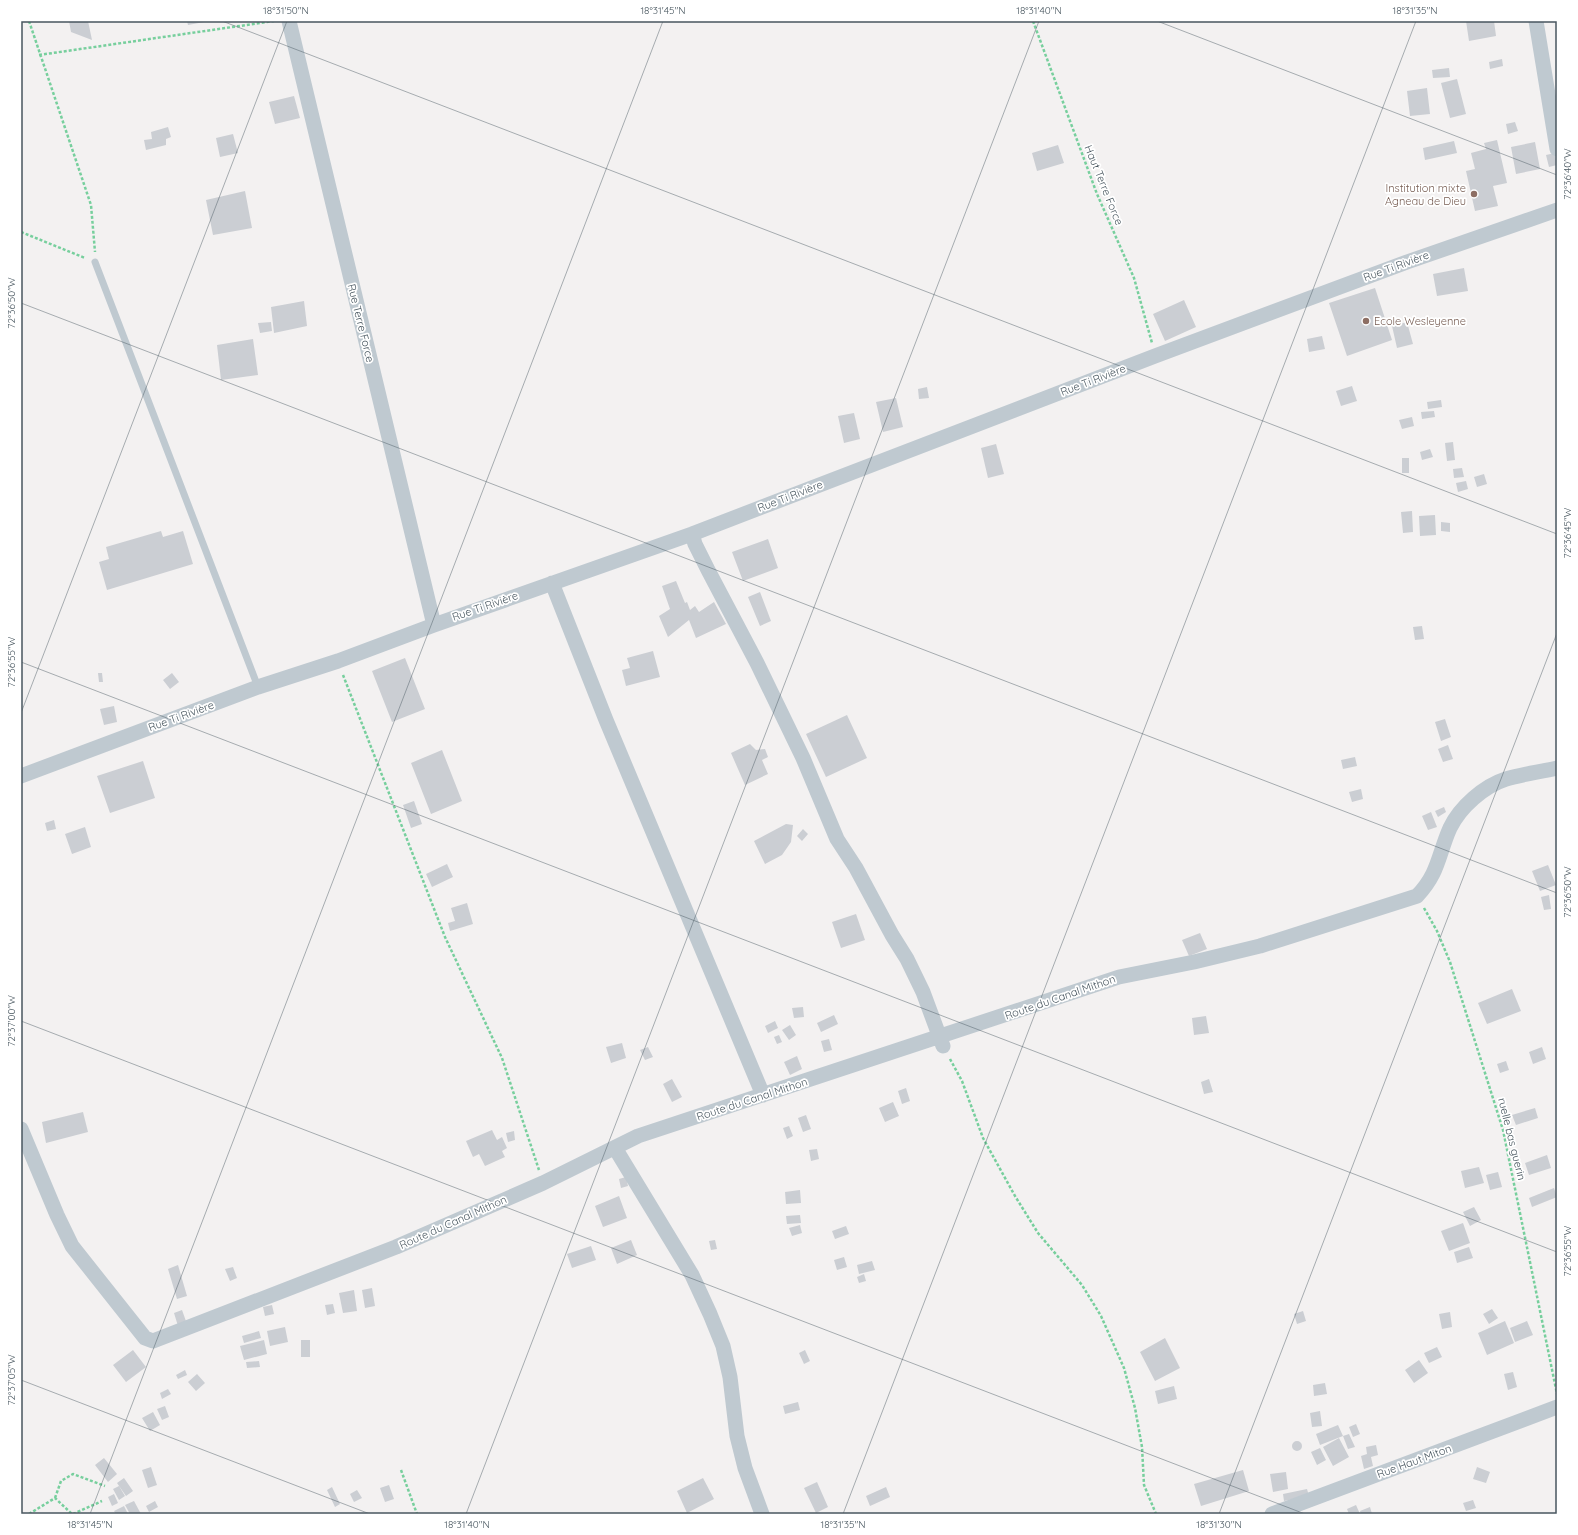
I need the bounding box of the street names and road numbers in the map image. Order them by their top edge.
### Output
street label: Haut Terre Force [1082,143,1126,227]
street label: Rue Ti Rivière [1361,248,1431,284]
street label: Rue Terre Force [344,282,378,364]
street label: Rue Ti Rivière [1058,361,1128,399]
street label: Rue Ti Rivière [755,477,825,515]
street label: Rue Ti Rivière [450,588,520,624]
street label: Rue Ti Rivière [146,698,216,734]
street label: Route du Canal Mithon [1003,971,1117,1023]
street label: Route du Canal Mithon [695,1074,809,1124]
street label: ruelle bas guerin [1495,1096,1529,1182]
street label: Route du Canal Mithon [397,1192,509,1252]
street label: Rue Haut Miton [1375,1441,1453,1481]

